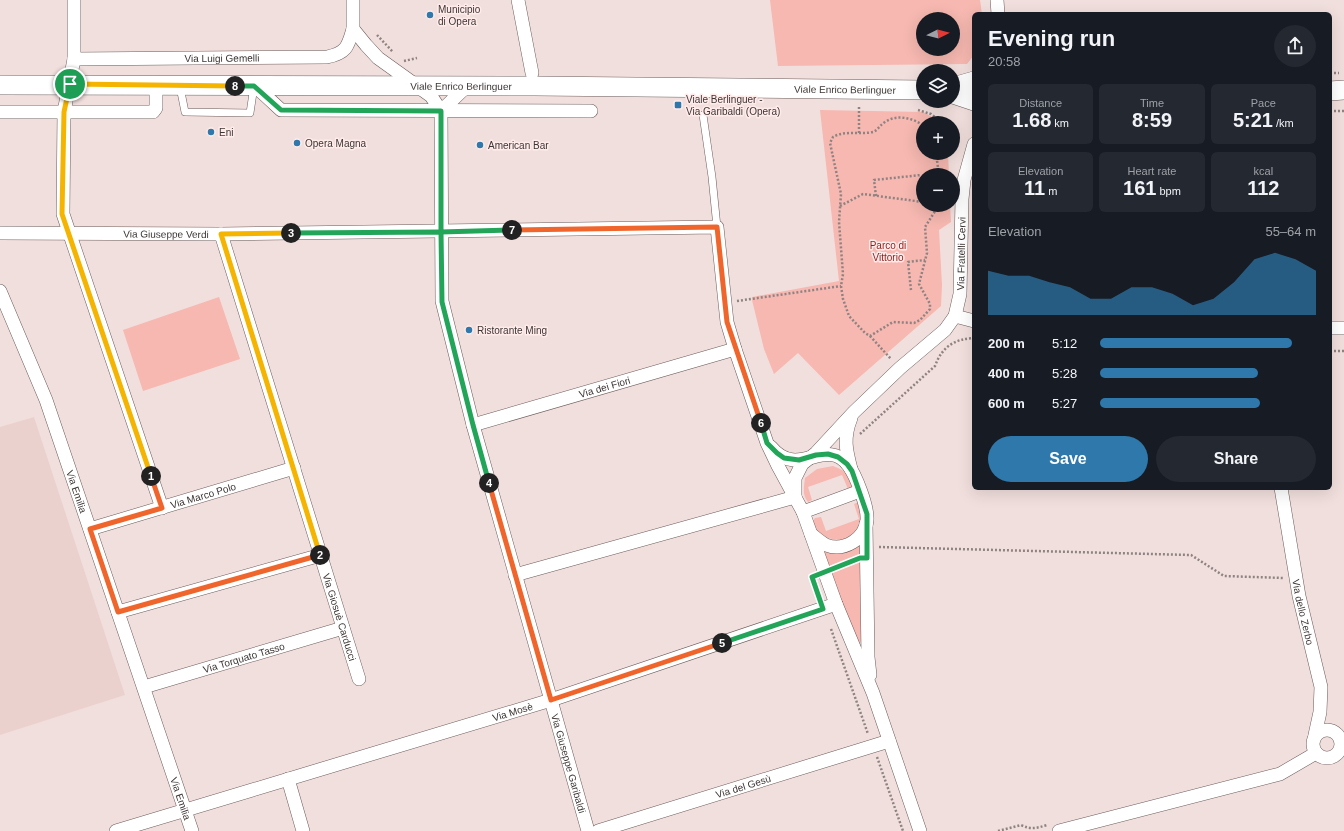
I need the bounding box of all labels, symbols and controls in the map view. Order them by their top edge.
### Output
place label: Municipio di Opera [438,4,481,27]
marker: Municipio di Opera [425,10,435,20]
north arrow [916,12,960,56]
map controls [916,12,960,212]
button: share [1274,25,1316,67]
text: Evening run [988,26,1115,51]
street label: Via Luigi Gemelli [184,53,260,64]
text: 20:58 [988,54,1021,69]
button: layers [916,64,960,108]
pin [53,67,87,101]
icon: arrive [59,73,81,95]
pin: 8 [225,76,245,96]
text: 8 [232,80,238,92]
street label: Viale Enrico Berlinguer [410,81,513,92]
street label: Viale Enrico Berlinguer [794,84,897,96]
place label: Viale Berlinguer - Via Garibaldi (Opera) [686,94,780,117]
text: Distance [1019,97,1062,109]
text: Time [1140,97,1164,109]
text: Pace [1251,97,1276,109]
marker: Viale Berlinguer - Via Garibaldi (Opera) [673,100,683,110]
text: 1.68 [1012,109,1051,131]
text: 8:59 [1132,109,1172,131]
text: 5:21 [1233,109,1273,131]
button: + [916,116,960,160]
text: km [1051,117,1069,129]
text: /km [1273,117,1294,129]
marker: Eni [206,127,216,137]
place label: Eni [219,127,233,138]
marker: Opera Magna [292,138,302,148]
place label: Opera Magna [305,138,367,149]
marker: American Bar [475,140,485,150]
place label: American Bar [488,140,549,151]
text: Elevation [1018,165,1063,177]
text: Heart rate [1128,165,1176,177]
text: kcal [1254,165,1273,177]
button: − [916,168,960,212]
text: 11 [1024,177,1045,199]
text: 161 [1123,177,1156,199]
text: 112 [1247,177,1279,199]
text: m [1045,185,1057,197]
text: bpm [1156,185,1181,197]
street label: Via Fratelli Cervi [955,217,968,290]
pin: 7 [502,220,522,240]
pin: 3 [281,223,301,243]
text: 7 [509,224,515,236]
text: Elevation [988,224,1041,239]
text: 55–64 m [1265,224,1316,239]
text: 3 [288,227,294,239]
street label: Via Giuseppe Verdi [123,229,209,240]
park label: Parco di Vittorio [870,240,906,263]
marker: Ristorante Ming [464,325,474,335]
place label: Ristorante Ming [477,325,547,336]
text: 200 m [988,336,1025,351]
text: 5:12 [1052,336,1077,351]
text: 400 m [988,366,1025,381]
text: 5:28 [1052,366,1077,381]
street label: Via dei Fiori [578,375,632,400]
text: 600 m [988,396,1025,411]
text: 5:27 [1052,396,1077,411]
pin: 6 [751,413,771,433]
text: 6 [758,417,764,429]
button: Save [988,436,1148,482]
button: Share [1156,436,1316,482]
pin: 1 [141,466,161,486]
street label: Via Emilia [64,469,89,515]
text: 1 [148,470,154,482]
pin: 4 [479,473,499,493]
text: 4 [486,477,492,489]
street label: Via Marco Polo [169,481,238,511]
pin: 2 [310,545,330,565]
text: 2 [317,549,323,561]
street label: Via Giosuè Carducci [321,572,358,662]
street label: Via dello Zerbo [1290,578,1316,647]
pin: 5 [712,633,732,653]
text: 5 [719,637,725,649]
street label: Via Torquato Tasso [202,640,286,675]
street label: Via Mosè [491,701,534,723]
street label: Via Giuseppe Garibaldi [549,713,588,814]
street label: Via del Gesù [714,773,772,800]
street label: Via Emilia [168,776,193,822]

